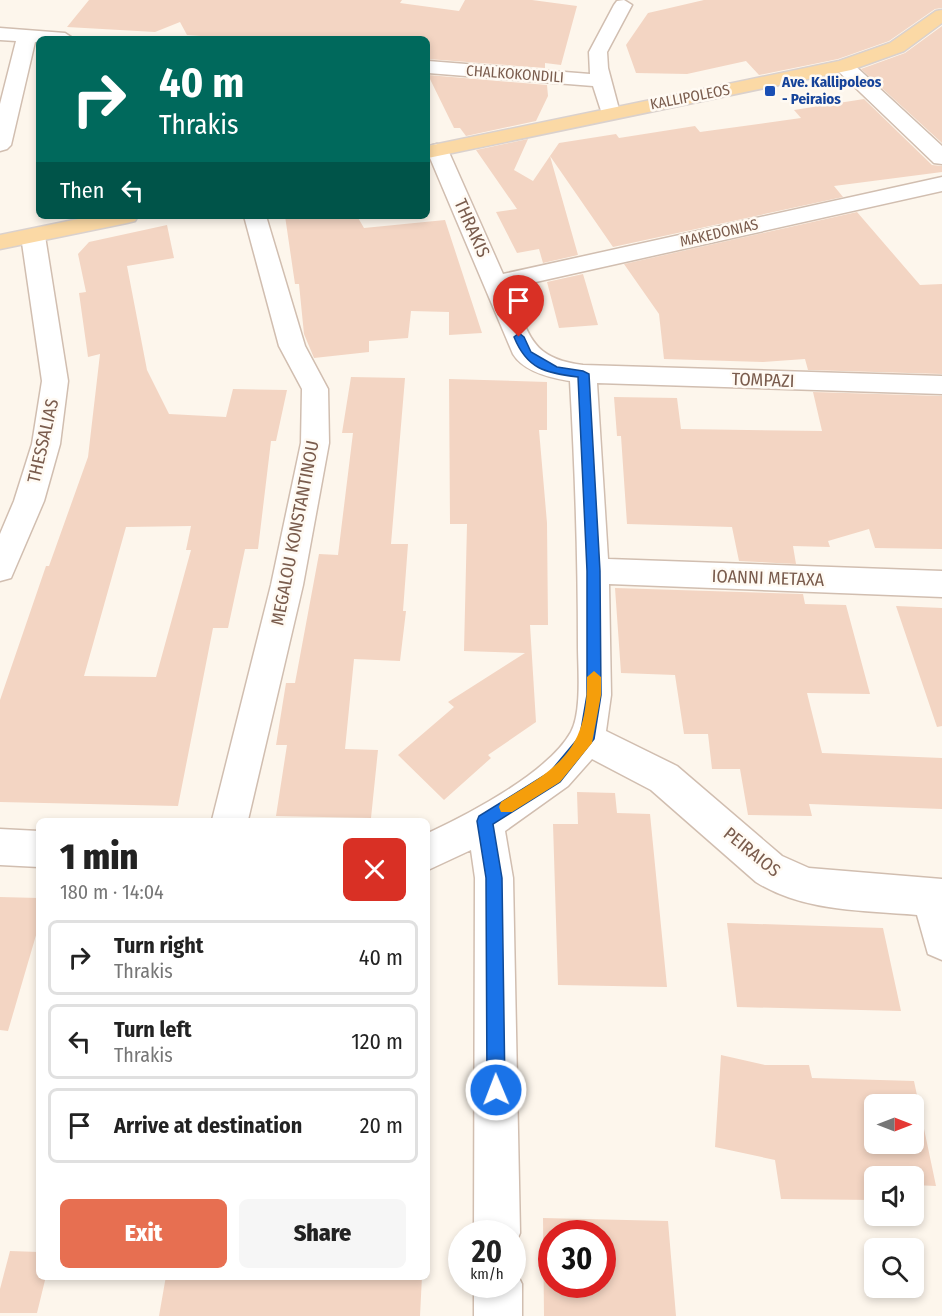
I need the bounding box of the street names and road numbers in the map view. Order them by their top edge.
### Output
street label: CHALKOKONDILI [466,62,564,86]
street label: KALLIPOLEOS [649,80,731,114]
street label: THRAKIS [449,195,495,261]
street label: MAKEDONIAS [678,215,760,251]
street label: TOMPAZI [731,368,795,392]
street label: THESSALIAS [23,397,63,485]
street label: MEGALOU KONSTANTINOU [266,439,324,627]
street label: IOANNI METAXA [711,565,825,591]
street label: PEIRAIOS [719,822,785,882]

